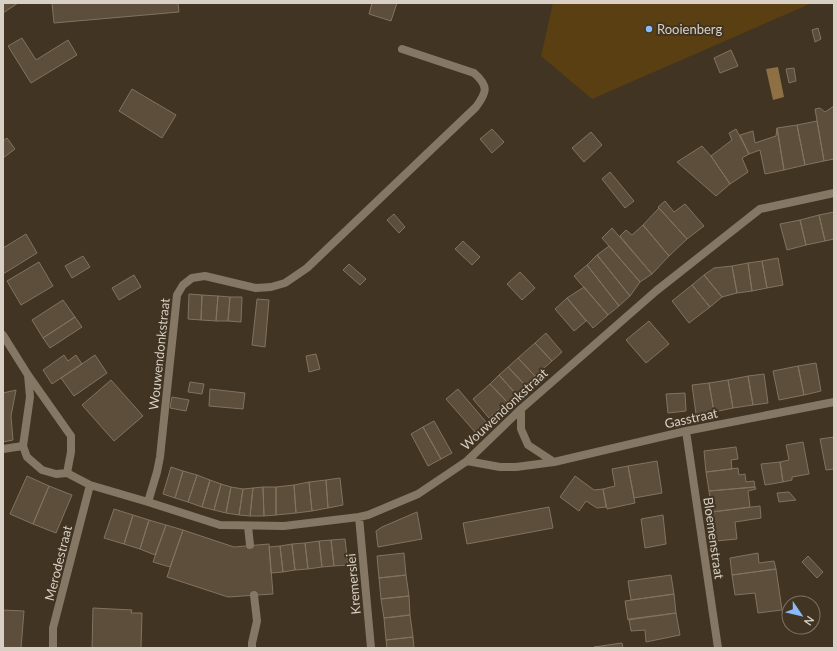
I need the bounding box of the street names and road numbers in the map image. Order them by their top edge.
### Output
street label: Wouwendonkstraat [145,297,173,411]
street label: Wouwendonkstraat [457,365,551,453]
street label: Gasstraat [663,404,719,431]
street label: Bloemenstraat [700,496,728,580]
street label: Merodestraat [41,523,75,602]
street label: Kremerslei [342,553,364,615]

